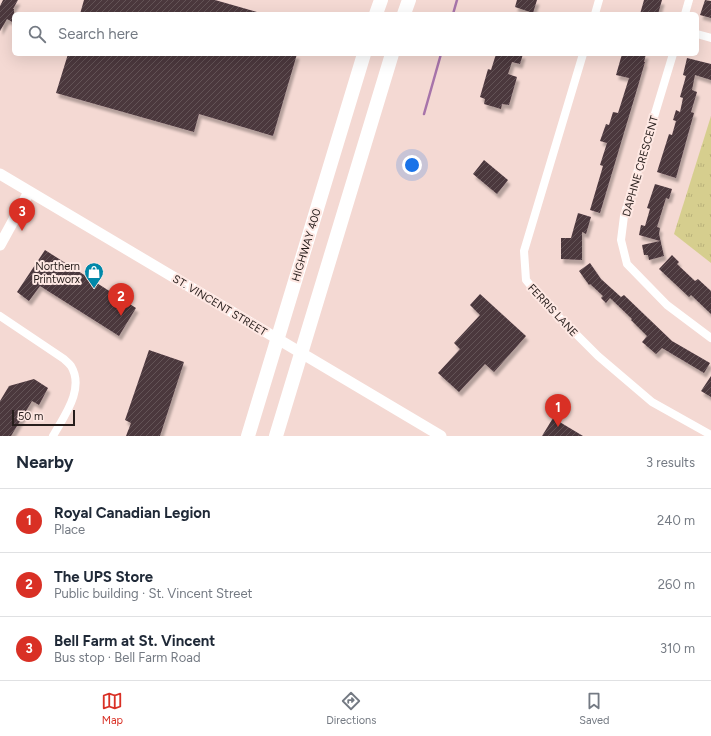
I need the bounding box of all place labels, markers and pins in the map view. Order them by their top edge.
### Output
pin: 3 [9,198,35,231]
place label: Northern Printworx [33,260,81,286]
shop icon: Northern Printworx [83,261,105,289]
pin: 2 [108,283,134,316]
pin: 1 [545,394,571,427]

